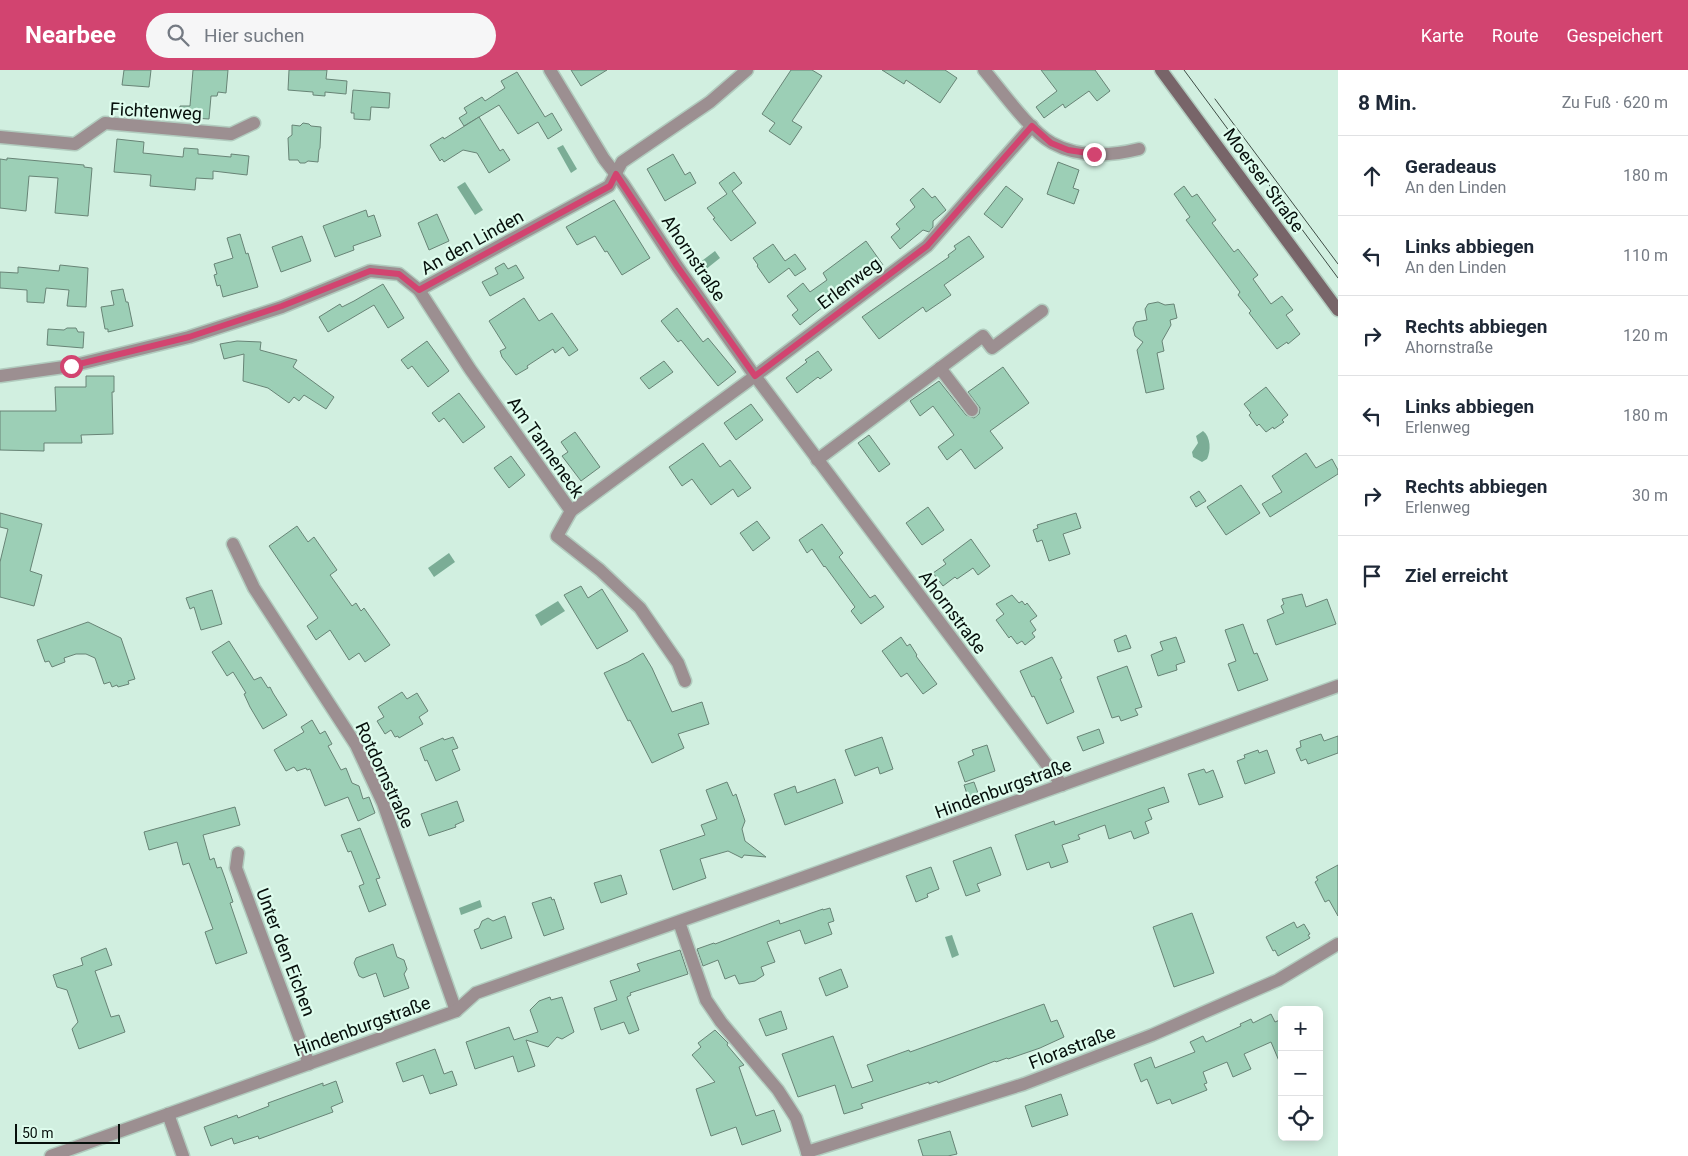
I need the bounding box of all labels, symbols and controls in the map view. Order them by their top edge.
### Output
search box [146,13,496,58]
text: Nearbee [25,21,116,49]
icon: search [164,21,192,49]
text: Hier suchen [204,24,305,47]
text: Karte [1421,25,1464,46]
text: Route [1492,25,1539,46]
text: Gespeichert [1567,25,1663,46]
text: 8 Min. [1358,91,1417,115]
text: Zu Fuß · 620 m [1562,93,1668,112]
street label: Fichtenweg [109,98,203,124]
street label: Moerser Straße [1219,124,1309,236]
route end [1083,143,1106,166]
text: Geradeaus [1405,155,1497,178]
icon: ahead [1358,162,1386,190]
text: 180 m [1623,166,1668,185]
text: An den Linden [1405,178,1506,197]
street label: An den Linden [417,205,527,279]
street label: Ahornstraße [658,211,730,305]
text: Links abbiegen [1405,235,1534,258]
icon: left [1358,242,1386,270]
text: 110 m [1623,246,1668,265]
street label: Erlenweg [813,253,885,313]
text: An den Linden [1405,258,1506,277]
text: Rechts abbiegen [1405,315,1547,338]
icon: right [1358,322,1386,350]
text: 120 m [1623,326,1668,345]
text: Ahornstraße [1405,338,1493,357]
route start [60,355,83,378]
street label: Am Tanneneck [503,392,589,502]
text: Links abbiegen [1405,395,1534,418]
icon: left [1358,402,1386,430]
text: 180 m [1623,406,1668,425]
text: Erlenweg [1405,418,1470,437]
text: Rechts abbiegen [1405,475,1547,498]
icon: right [1358,482,1386,510]
text: 30 m [1632,486,1668,505]
text: Erlenweg [1405,498,1470,517]
icon: arrive [1358,562,1386,590]
text: Ziel erreicht [1405,564,1508,587]
street label: Ahornstraße [915,566,991,658]
street label: Rotdornstraße [351,719,419,831]
street label: Hindenburgstraße [932,754,1074,822]
street label: Unter den Eichen [252,885,320,1019]
street label: Hindenburgstraße [291,992,433,1060]
map controls [1278,1006,1323,1141]
button: + [1278,1006,1323,1051]
street label: Florastraße [1026,1021,1118,1073]
button: − [1278,1051,1323,1096]
button: locate [1278,1096,1323,1141]
scale bar [15,1121,120,1144]
text: 50 m [22,1125,54,1141]

